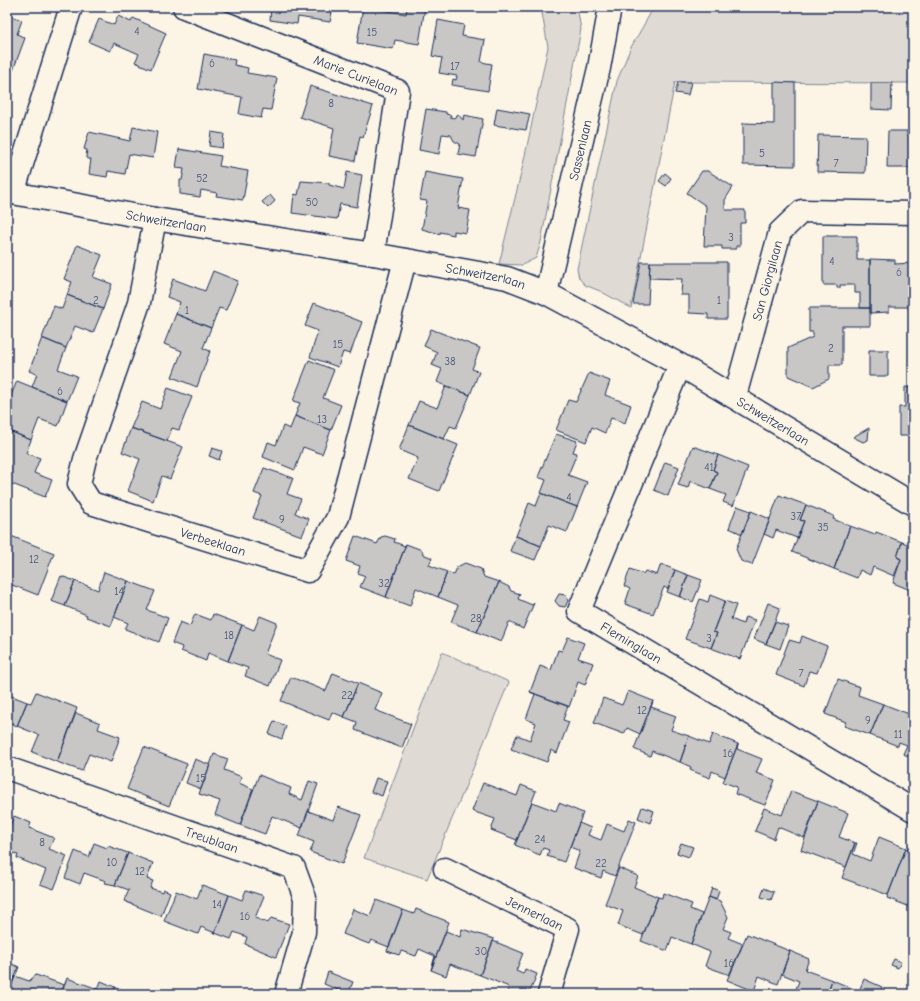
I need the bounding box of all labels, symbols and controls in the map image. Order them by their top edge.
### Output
house number: 4 [134,25,140,38]
house number: 15 [367,26,377,39]
street label: Marie Curielaan [312,52,400,98]
house number: 6 [209,57,215,70]
house number: 17 [450,60,460,73]
house number: 8 [328,97,334,110]
street label: Sassenlaan [566,118,595,182]
house number: 5 [759,147,765,160]
house number: 7 [833,157,839,170]
house number: 52 [196,172,208,185]
house number: 50 [306,196,318,209]
street label: Schweitzerlaan [125,207,208,235]
house number: 3 [728,231,734,244]
street label: San Giorgilaan [749,239,785,322]
house number: 4 [829,255,835,268]
street label: Schweitzerlaan [444,260,528,292]
house number: 6 [896,266,902,279]
house number: 2 [93,294,99,307]
house number: 1 [717,294,721,307]
house number: 1 [185,304,189,317]
house number: 15 [333,338,343,351]
house number: 2 [828,342,834,355]
house number: 38 [444,355,456,368]
house number: 6 [57,385,63,398]
street label: Schweitzerlaan [734,394,812,449]
house number: 13 [317,413,327,426]
house number: 41 [704,461,714,474]
house number: 4 [566,491,572,504]
house number: 37 [791,510,801,523]
house number: 9 [279,513,285,526]
house number: 35 [817,521,829,534]
street label: Verbeeklaan [179,525,248,559]
house number: 12 [29,553,39,566]
house number: 32 [378,577,390,590]
house number: 14 [114,585,124,598]
house number: 28 [470,612,482,625]
street label: Fleminglaan [598,619,664,667]
house number: 18 [224,629,234,642]
house number: 3 [706,632,712,645]
house number: 7 [798,667,804,680]
house number: 22 [341,689,353,702]
house number: 12 [637,704,647,717]
house number: 9 [865,714,871,727]
house number: 11 [894,728,902,741]
house number: 16 [723,747,733,760]
house number: 15 [196,772,206,785]
street label: Treublaan [183,824,240,856]
house number: 24 [534,833,546,846]
house number: 8 [39,836,45,849]
house number: 10 [106,856,118,869]
house number: 22 [595,857,607,870]
house number: 12 [135,865,145,878]
street label: Jennerlaan [503,893,566,934]
house number: 14 [212,898,222,911]
house number: 16 [240,910,250,923]
house number: 30 [475,945,487,958]
house number: 16 [724,957,734,970]

